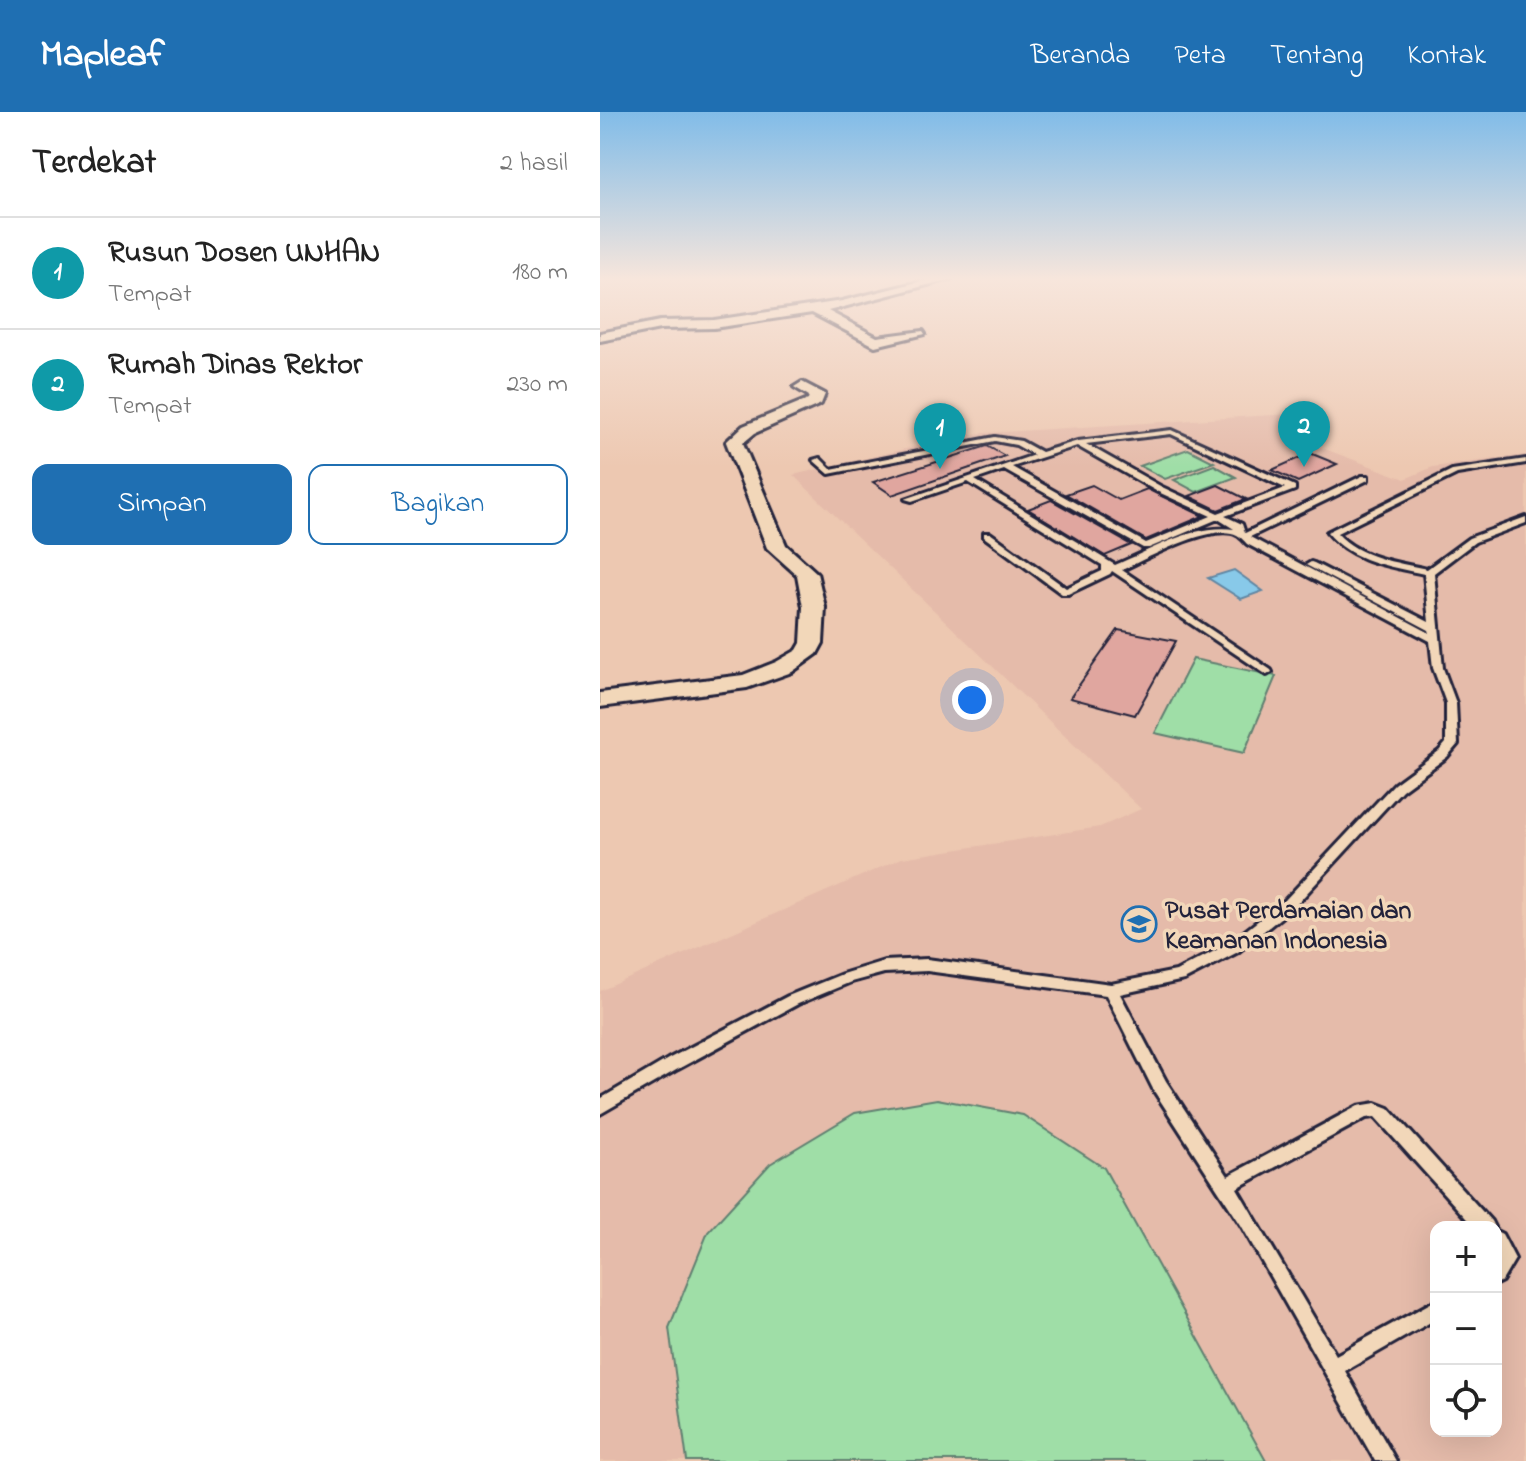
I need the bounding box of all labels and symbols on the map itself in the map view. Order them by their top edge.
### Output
pin: 2 [1278,401,1330,467]
pin: 1 [914,403,966,469]
your location [952,680,992,720]
place label: Pusat Perdamaian dan Keamanan Indonesia [1165,893,1412,961]
school or university icon: Pusat Perdamaian dan Keamanan Indonesia [1120,905,1158,943]

